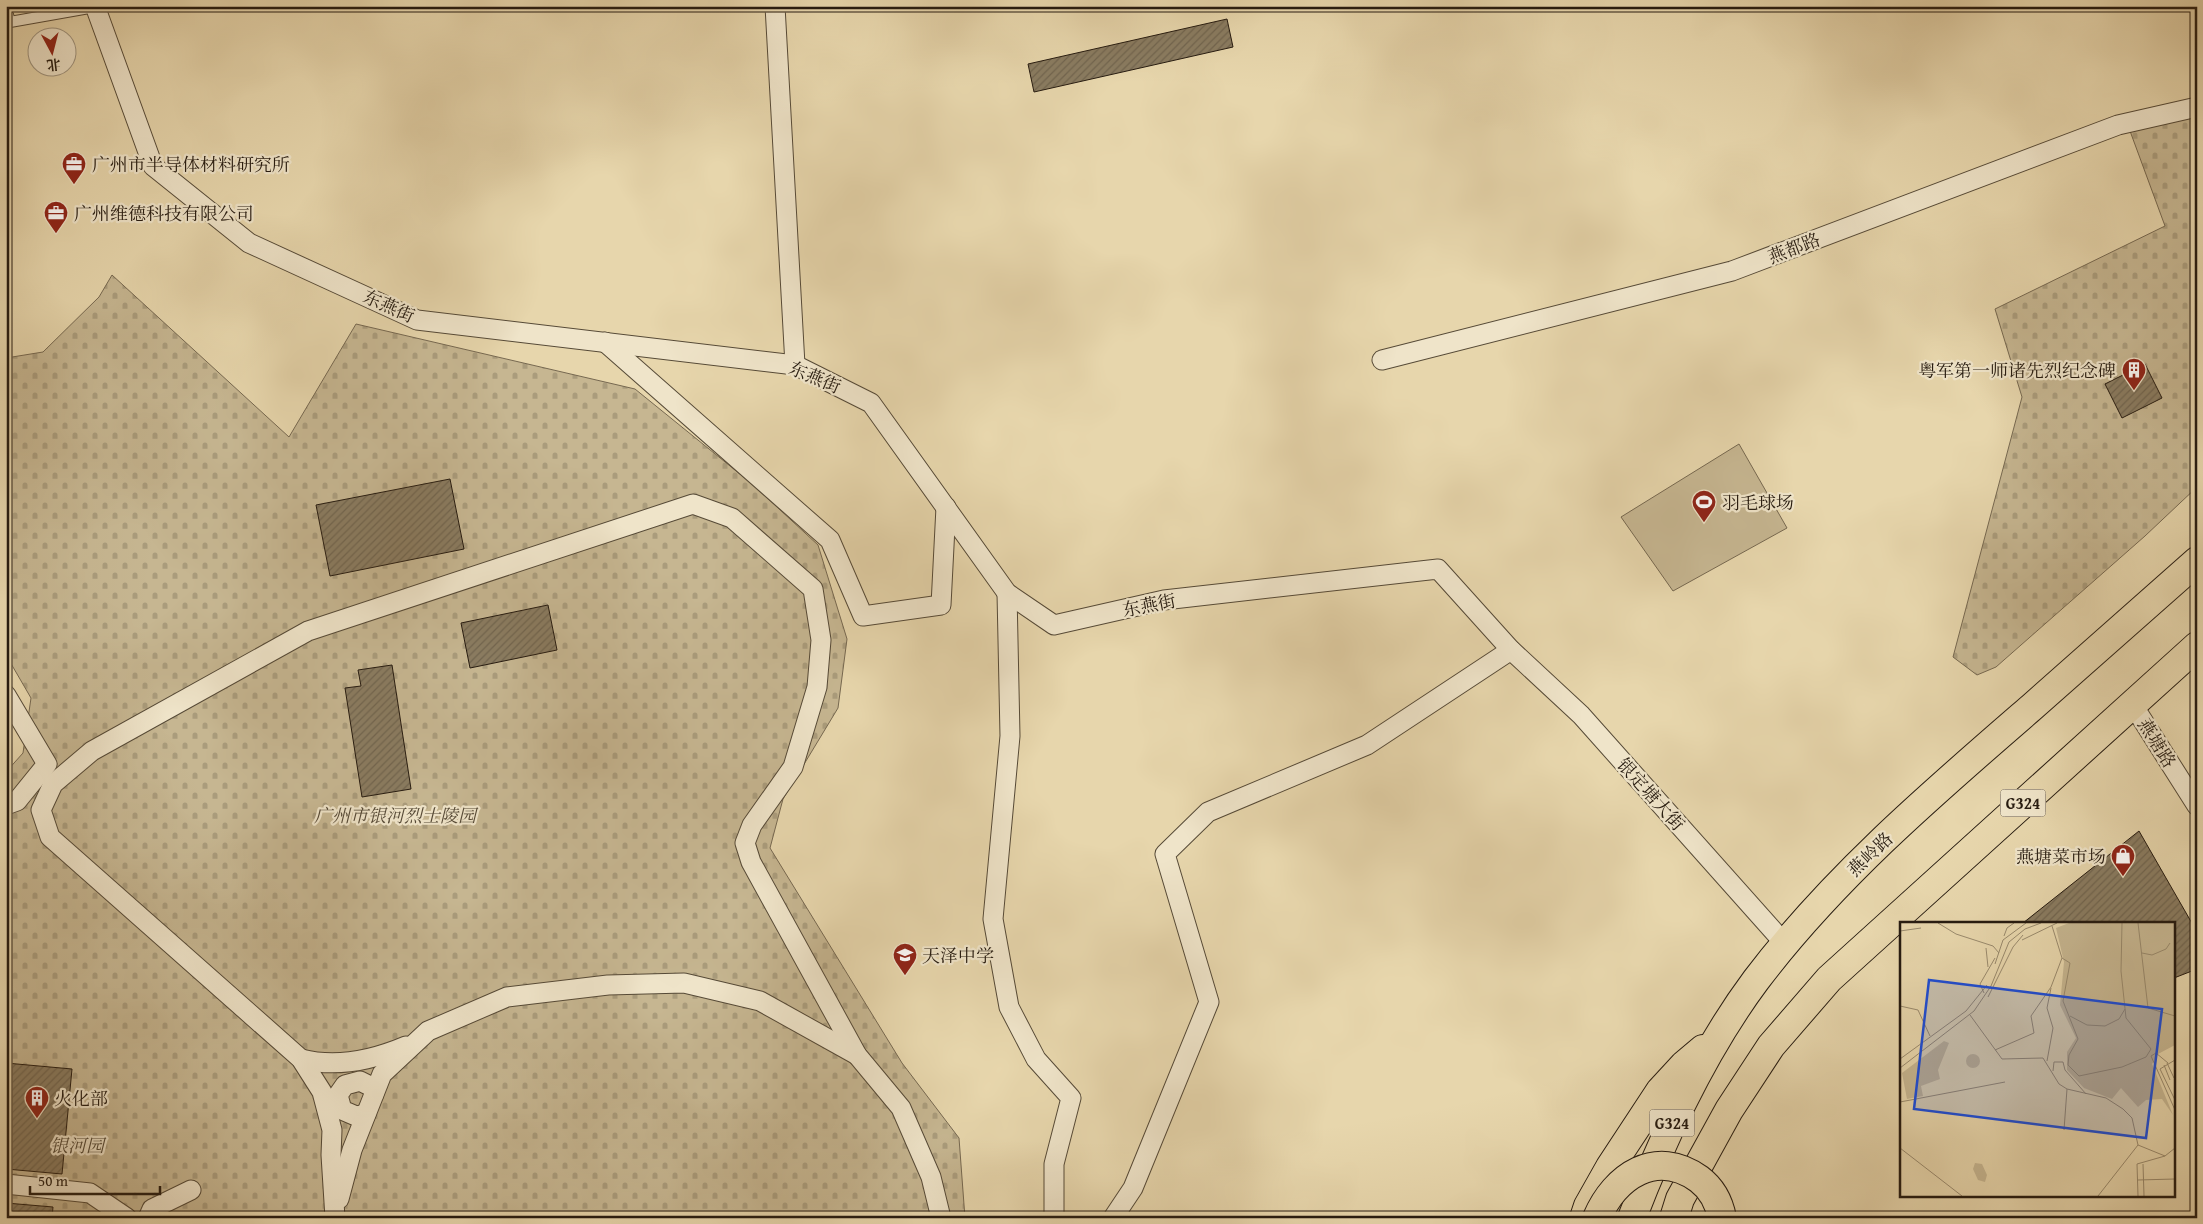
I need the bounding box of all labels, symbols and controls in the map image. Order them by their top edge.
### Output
north arrow [28,28,78,78]
text: 北 [45,54,62,76]
office icon: 广州市半导体材料研究所 [61,151,87,185]
place label: 广州市半导体材料研究所 [92,151,290,178]
office icon: 广州维德科技有限公司 [43,200,69,234]
place label: 广州维德科技有限公司 [74,200,254,227]
street label: 燕都路 [1764,226,1824,270]
street label: 东燕街 [359,283,419,329]
street label: 东燕街 [785,354,845,400]
place label: 粤军第一师诸先烈纪念碑 [1918,357,2116,384]
building icon: 粤军第一师诸先烈纪念碑 [2121,357,2147,391]
sports icon: 羽毛球场 [1691,489,1717,523]
place label: 羽毛球场 [1722,489,1794,516]
street label: 东燕街 [1120,587,1178,623]
street label: 燕塘路 [2131,713,2183,773]
street label: 银定塘大街 [1611,752,1691,836]
road number: G324 [2000,790,2046,816]
park label: 广州市银河烈士陵园 [314,802,479,829]
street label: 燕岭路 [1841,826,1899,882]
place label: 燕塘菜市场 [2016,843,2106,870]
shop icon: 燕塘菜市场 [2110,843,2136,877]
inset map [1900,922,2176,1196]
school or university icon: 天泽中学 [892,942,918,976]
place label: 天泽中学 [922,942,994,969]
building icon: 火化部 [24,1085,50,1119]
place label: 火化部 [54,1085,108,1112]
road number: G324 [1650,1110,1694,1136]
park label: 银河园 [50,1132,107,1159]
scale bar [30,1164,160,1196]
text: 50 m [38,1170,69,1191]

